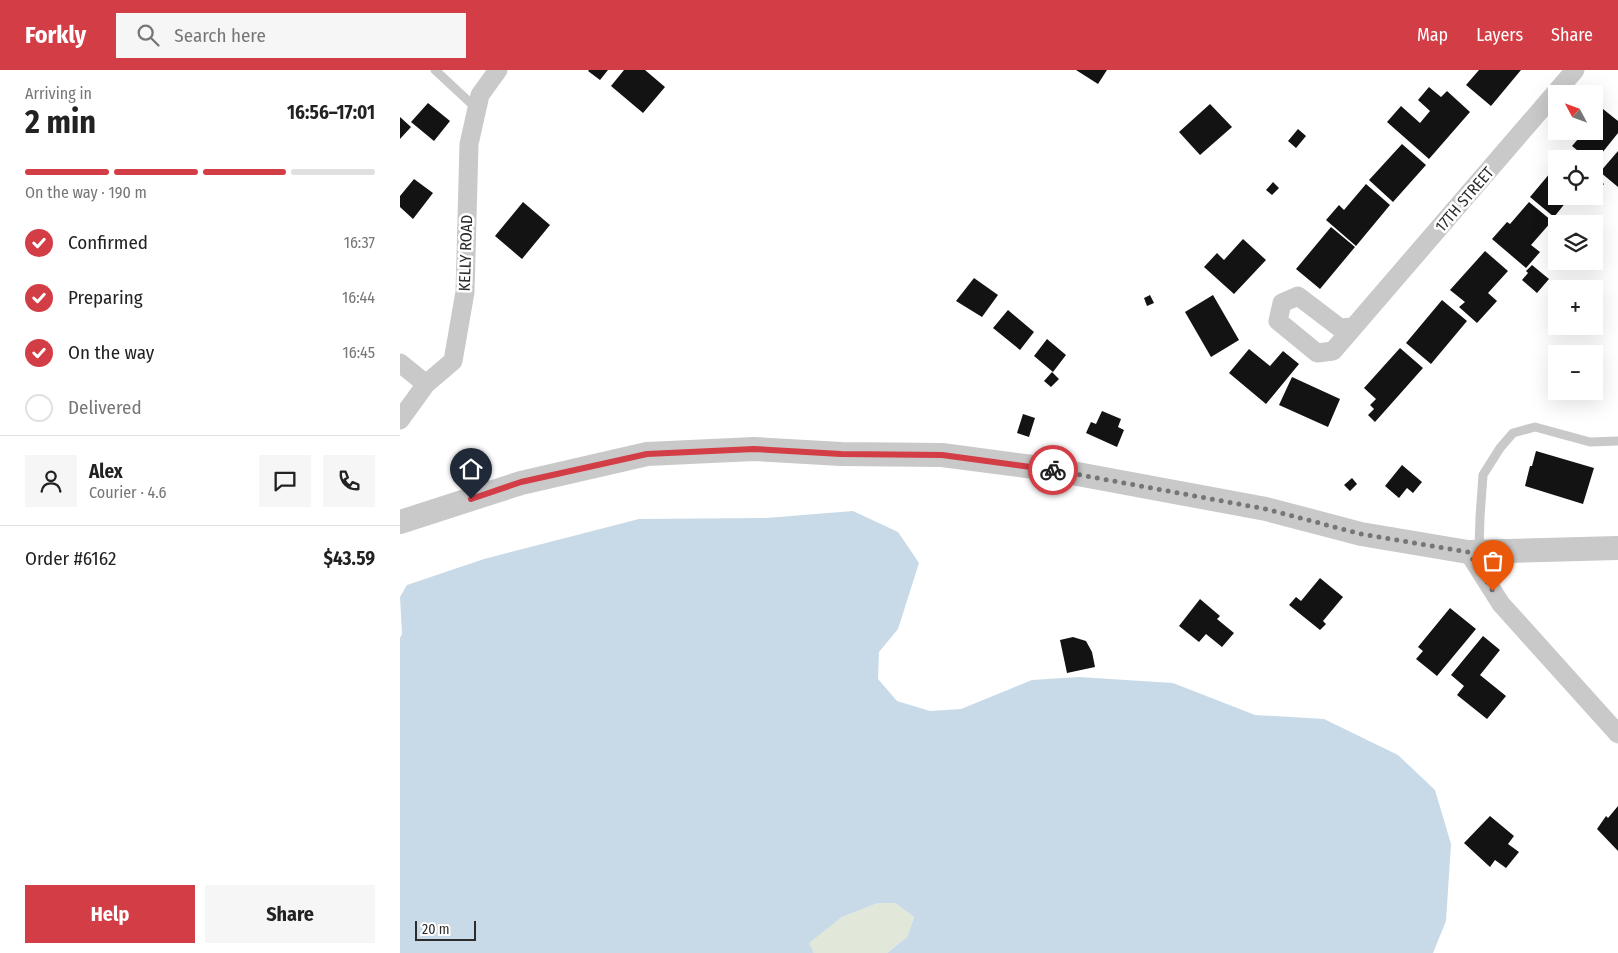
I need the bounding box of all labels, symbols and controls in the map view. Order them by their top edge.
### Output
search box [116,13,466,58]
text: Forkly [25,21,86,49]
icon: search [134,21,162,49]
text: Search here [174,24,266,47]
text: Map [1417,24,1448,46]
text: Layers [1476,24,1523,46]
text: Share [1551,24,1593,46]
text: Arriving in [25,84,92,103]
north arrow [1548,85,1602,140]
map controls [1548,85,1603,400]
text: 16:56–17:01 [287,101,375,124]
text: 2 min [25,103,96,141]
button: locate [1548,150,1603,205]
street label: 17TH STREET [1431,163,1498,236]
text: On the way · 190 m [25,183,147,202]
street label: KELLY ROAD [455,214,476,292]
button: layers [1548,215,1603,270]
icon: check [25,229,53,257]
text: Confirmed [68,231,148,254]
text: 16:37 [344,233,375,252]
button: + [1548,280,1603,335]
icon: check [25,284,53,312]
text: Preparing [68,286,143,309]
text: 16:44 [342,288,375,307]
icon: check [25,339,53,367]
text: On the way [68,341,154,364]
text: 16:45 [343,343,375,362]
button: − [1548,345,1603,400]
text: Delivered [68,396,142,419]
courier [1028,445,1078,495]
pin [450,448,492,499]
button: person [25,455,77,507]
button: chat [259,455,311,507]
button: phone [323,455,375,507]
icon: home [457,455,485,483]
icon: bike [1039,456,1067,484]
text: Alex [89,460,123,483]
text: Courier · 4.6 [89,483,167,502]
pin [1472,540,1514,591]
text: Order #6162 [25,547,116,570]
text: $43.59 [324,547,375,570]
icon: bag [1479,547,1507,575]
button: Help [25,885,195,943]
button: Share [205,885,375,943]
scale bar [415,918,476,941]
text: 20 m [422,921,450,938]

